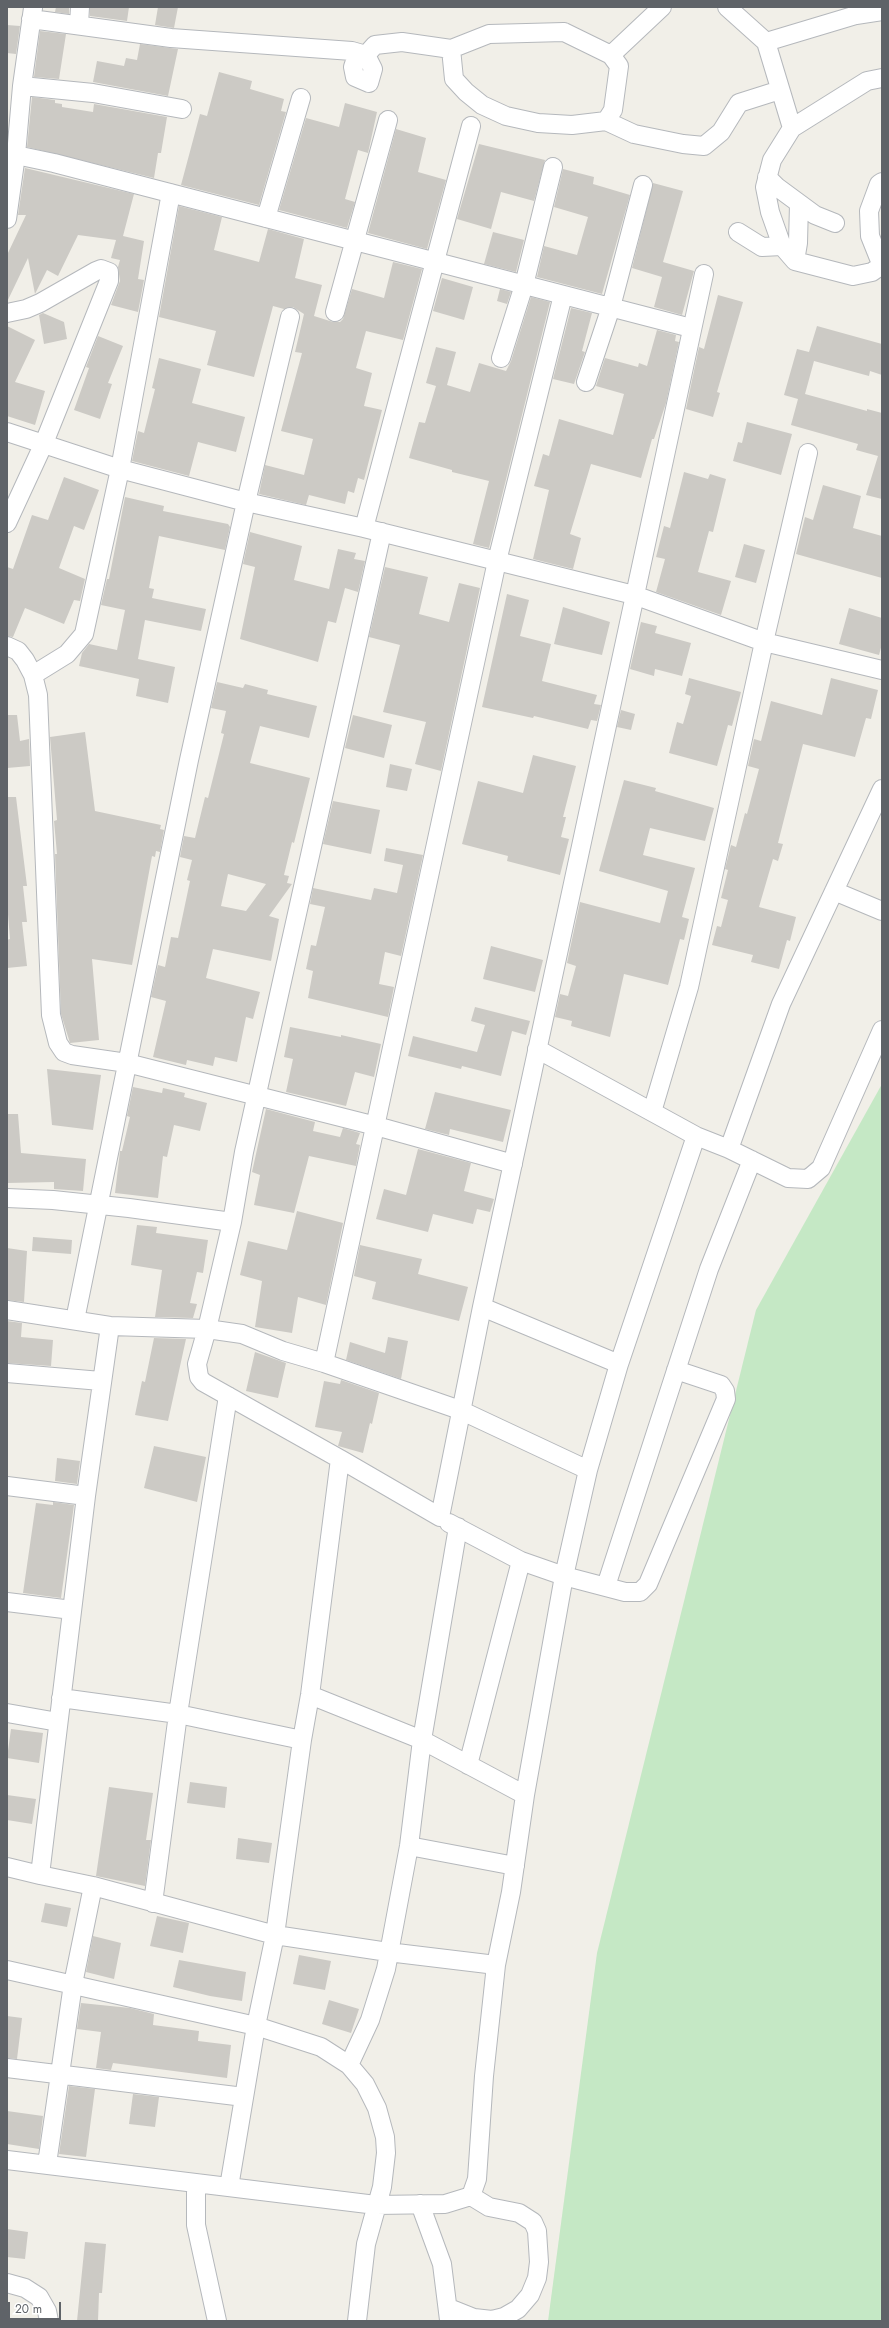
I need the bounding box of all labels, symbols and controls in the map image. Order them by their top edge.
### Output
scale bar [10,2294,63,2320]
text: 20 m [15,2300,42,2318]

